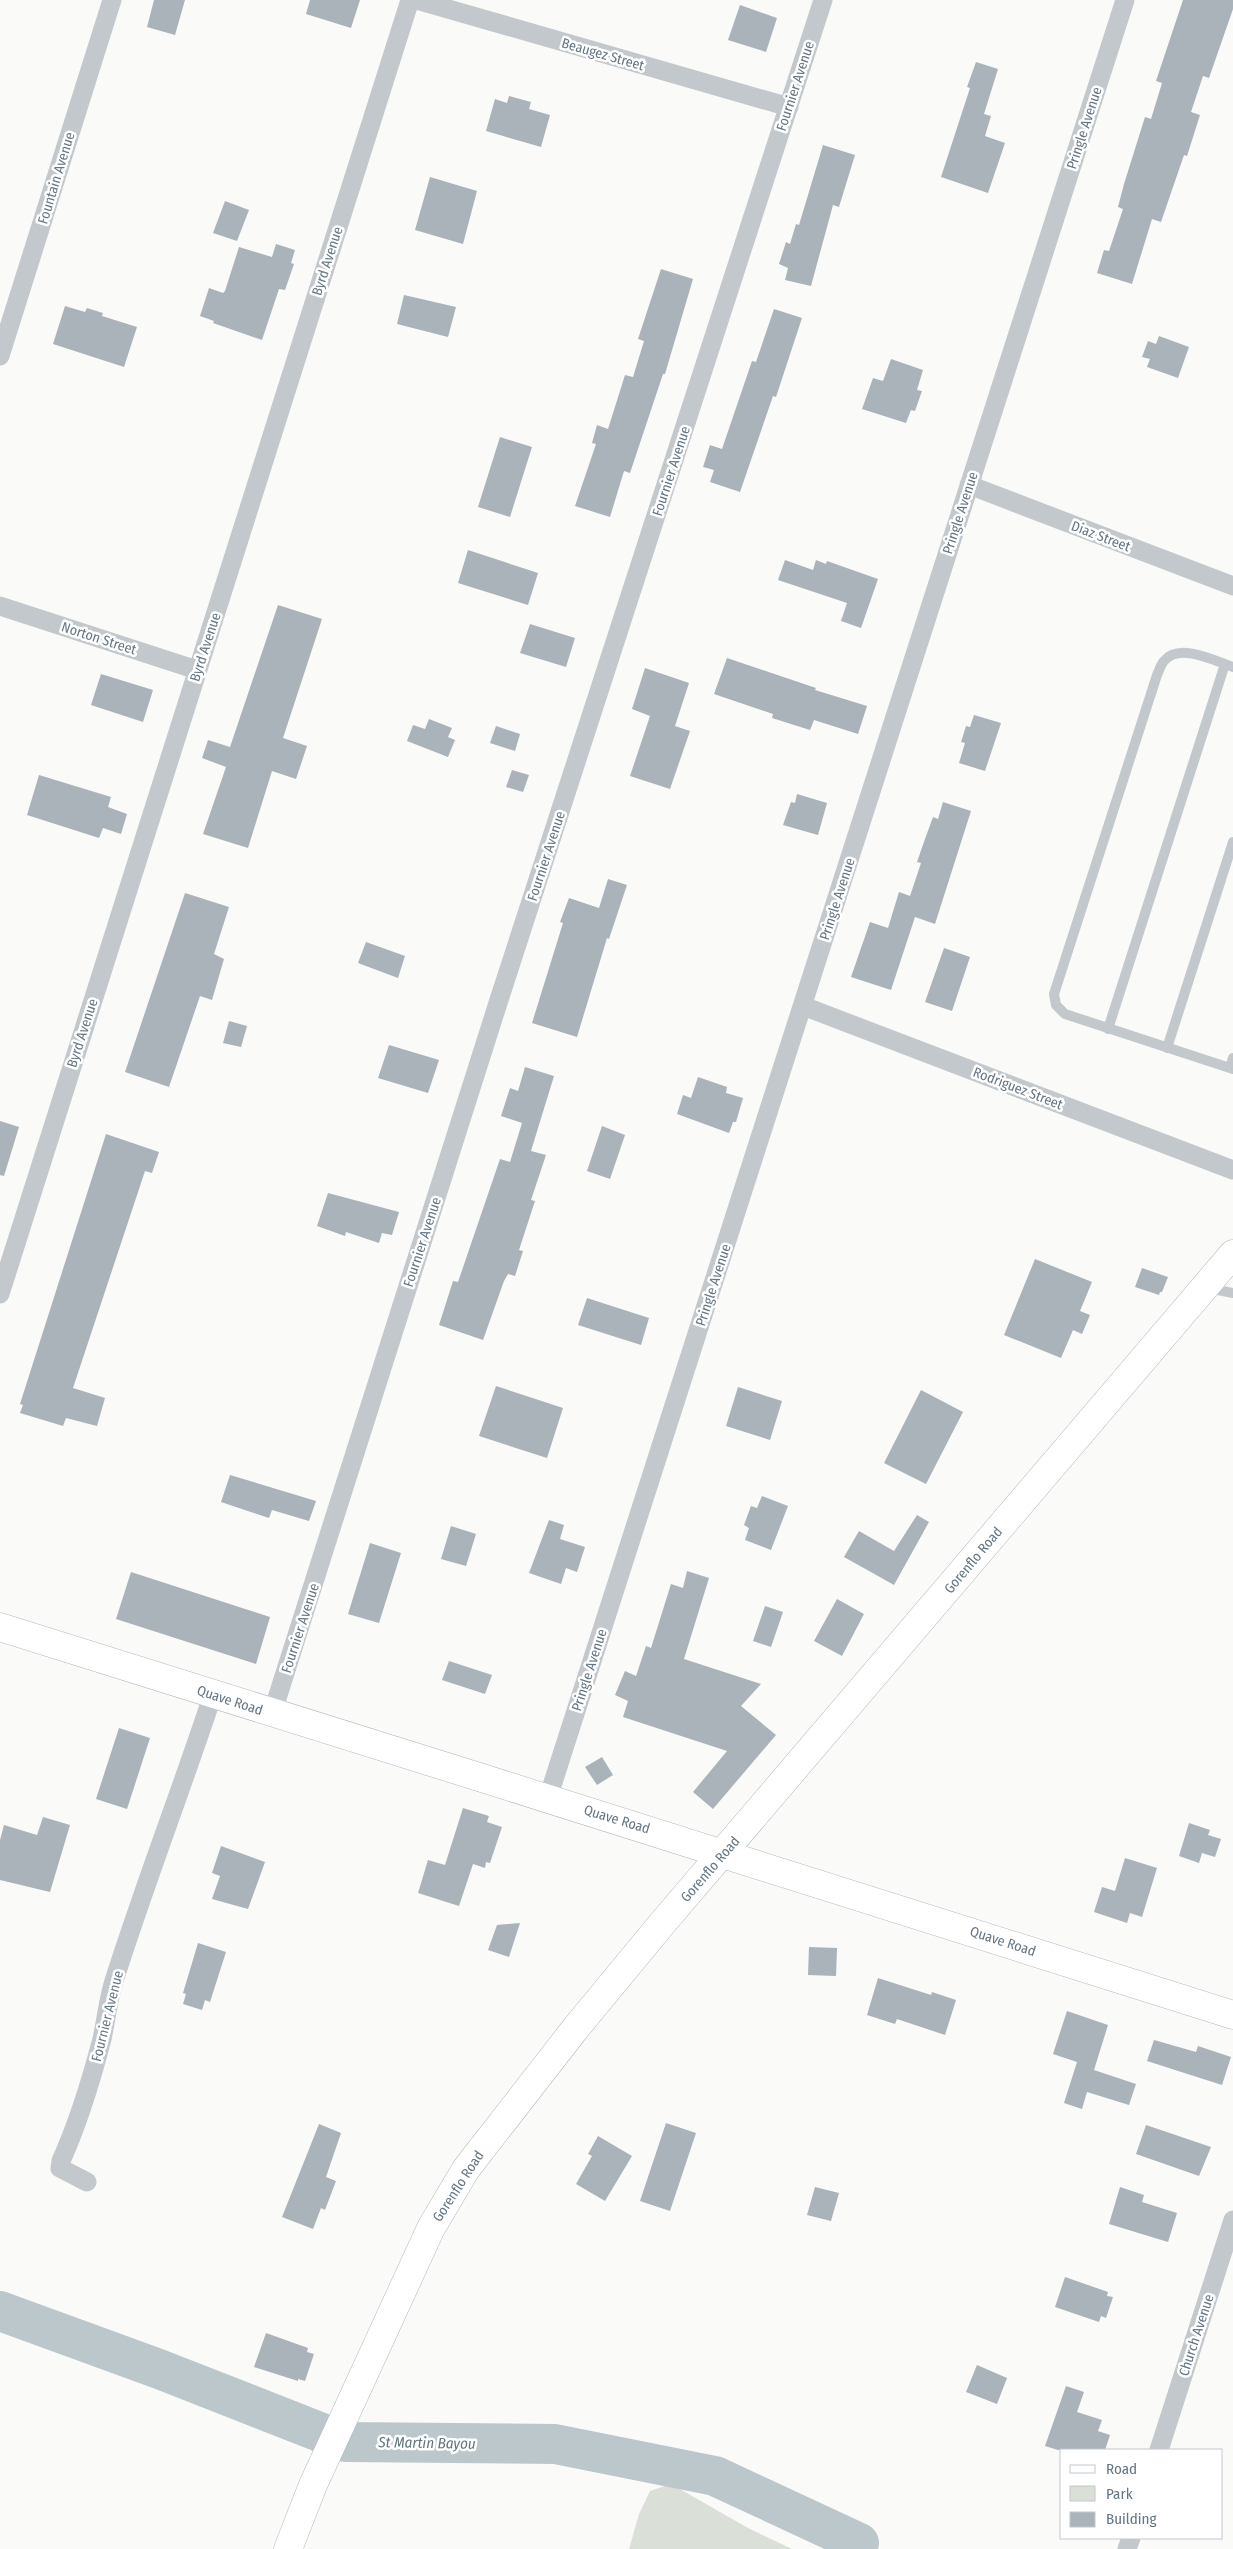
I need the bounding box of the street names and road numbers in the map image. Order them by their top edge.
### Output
street label: Beaugez Street [560,35,646,74]
street label: Fournier Avenue [773,39,818,133]
street label: Pringle Avenue [1063,85,1106,171]
street label: Fountain Avenue [34,130,79,226]
street label: Byrd Avenue [308,225,347,298]
street label: Fournier Avenue [649,424,694,518]
street label: Pringle Avenue [939,470,982,556]
street label: Diaz Street [1069,517,1133,556]
street label: Byrd Avenue [186,611,225,684]
street label: Norton Street [59,618,139,659]
street label: Fournier Avenue [524,809,569,903]
street label: Pringle Avenue [816,856,859,942]
street label: Byrd Avenue [63,997,102,1070]
street label: Rodriguez Street [971,1064,1065,1113]
street label: Fournier Avenue [400,1195,445,1289]
street label: Pringle Avenue [692,1242,735,1328]
street label: Gorenflo Road [941,1524,1006,1597]
street label: Fournier Avenue [278,1581,323,1675]
street label: Pringle Avenue [568,1627,611,1713]
street label: Quave Road [195,1682,265,1719]
street label: Quave Road [582,1801,652,1838]
street label: Gorenflo Road [677,1833,744,1906]
street label: Quave Road [968,1923,1038,1960]
street label: Fournier Avenue [88,1969,127,2063]
street label: Gorenflo Road [429,2147,488,2225]
street label: Church Avenue [1175,2292,1218,2378]

